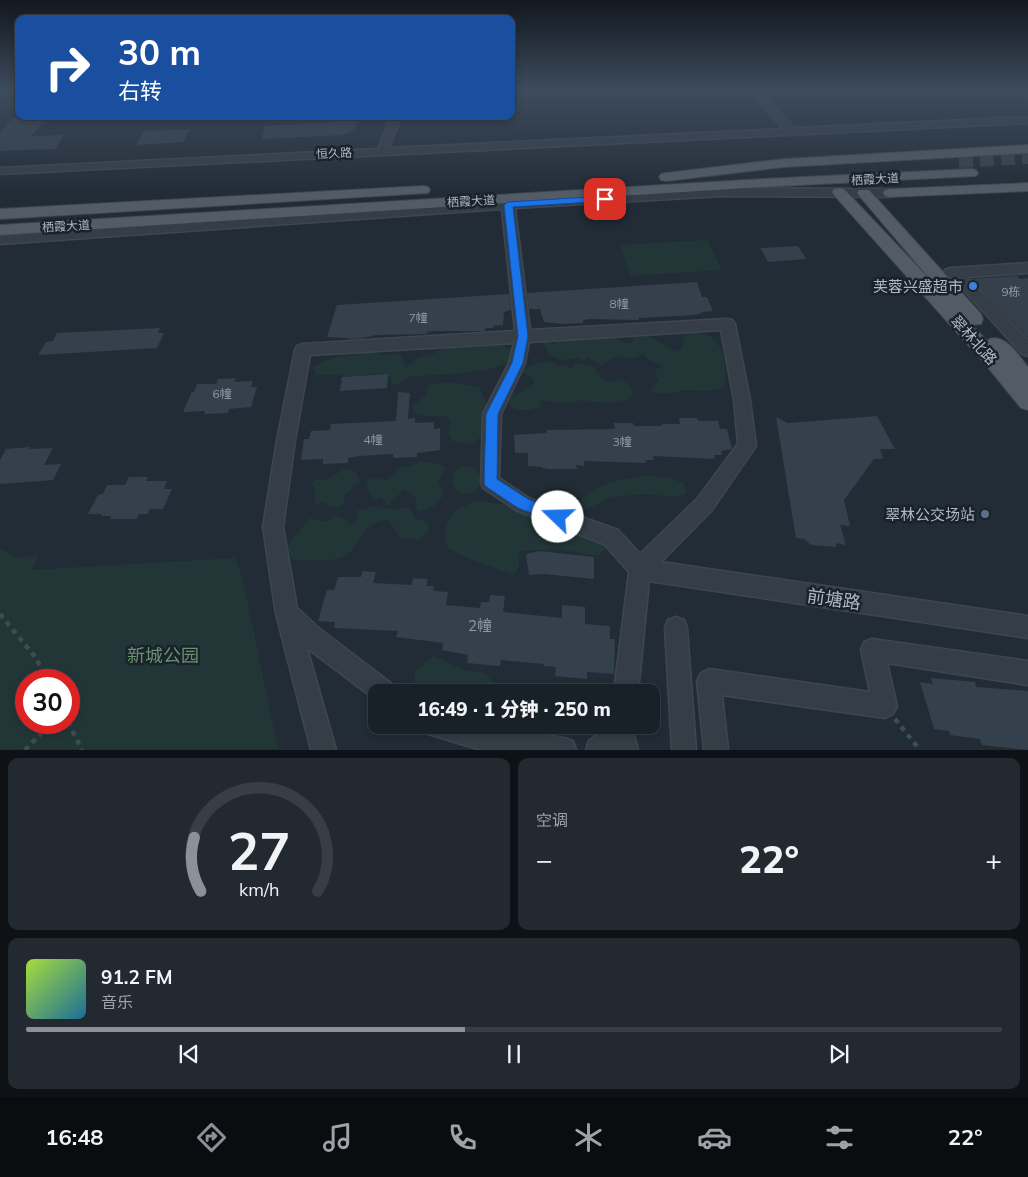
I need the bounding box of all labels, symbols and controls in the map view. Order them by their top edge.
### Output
text: 30 m [118,30,201,74]
icon: right [35,35,100,100]
text: 右转 [118,77,162,105]
street label: 恒久路 [316,145,352,161]
street label: 栖霞大道 [851,170,899,188]
pin [584,178,626,220]
icon: arrive [591,185,619,213]
street label: 栖霞大道 [447,192,495,210]
street label: 栖霞大道 [42,217,90,235]
place label: 芙蓉兴盛超市 [873,277,963,296]
marker: 芙蓉兴盛超市 [967,280,979,292]
house number: 9栋 [1001,284,1021,299]
house number: 8幢 [609,296,629,311]
house number: 7幢 [408,310,428,325]
street label: 翠林北路 [947,311,1001,369]
house number: 6幢 [212,386,232,401]
house number: 4幢 [363,432,383,447]
house number: 3幢 [612,434,632,449]
position arrow [531,490,583,542]
place label: 翠林公交场站 [885,505,975,524]
marker: 翠林公交场站 [979,508,991,520]
street label: 前塘路 [806,584,862,614]
house number: 2幢 [468,616,492,635]
park label: 新城公园 [127,644,199,667]
speed limit sign: 30 [15,669,80,734]
text: 16:49 · 1 分钟 · 250 m [417,697,611,721]
text: 空调 [536,810,568,830]
text: 27 [228,818,290,883]
text: 22° [739,835,799,883]
text: − [536,842,553,877]
text: + [985,842,1002,877]
text: km/h [239,878,279,900]
text: 91.2 FM [101,965,173,989]
text: 音乐 [101,992,133,1012]
icon: previous [175,1040,203,1068]
icon: pause [500,1040,528,1068]
icon: next [825,1040,853,1068]
icon: directions [194,1120,229,1155]
icon: music [320,1120,355,1155]
icon: phone [445,1120,480,1155]
icon: climate [571,1120,606,1155]
icon: car [697,1120,732,1155]
icon: filters [822,1120,857,1155]
text: 16:48 [45,1123,104,1151]
text: 22° [948,1123,983,1151]

